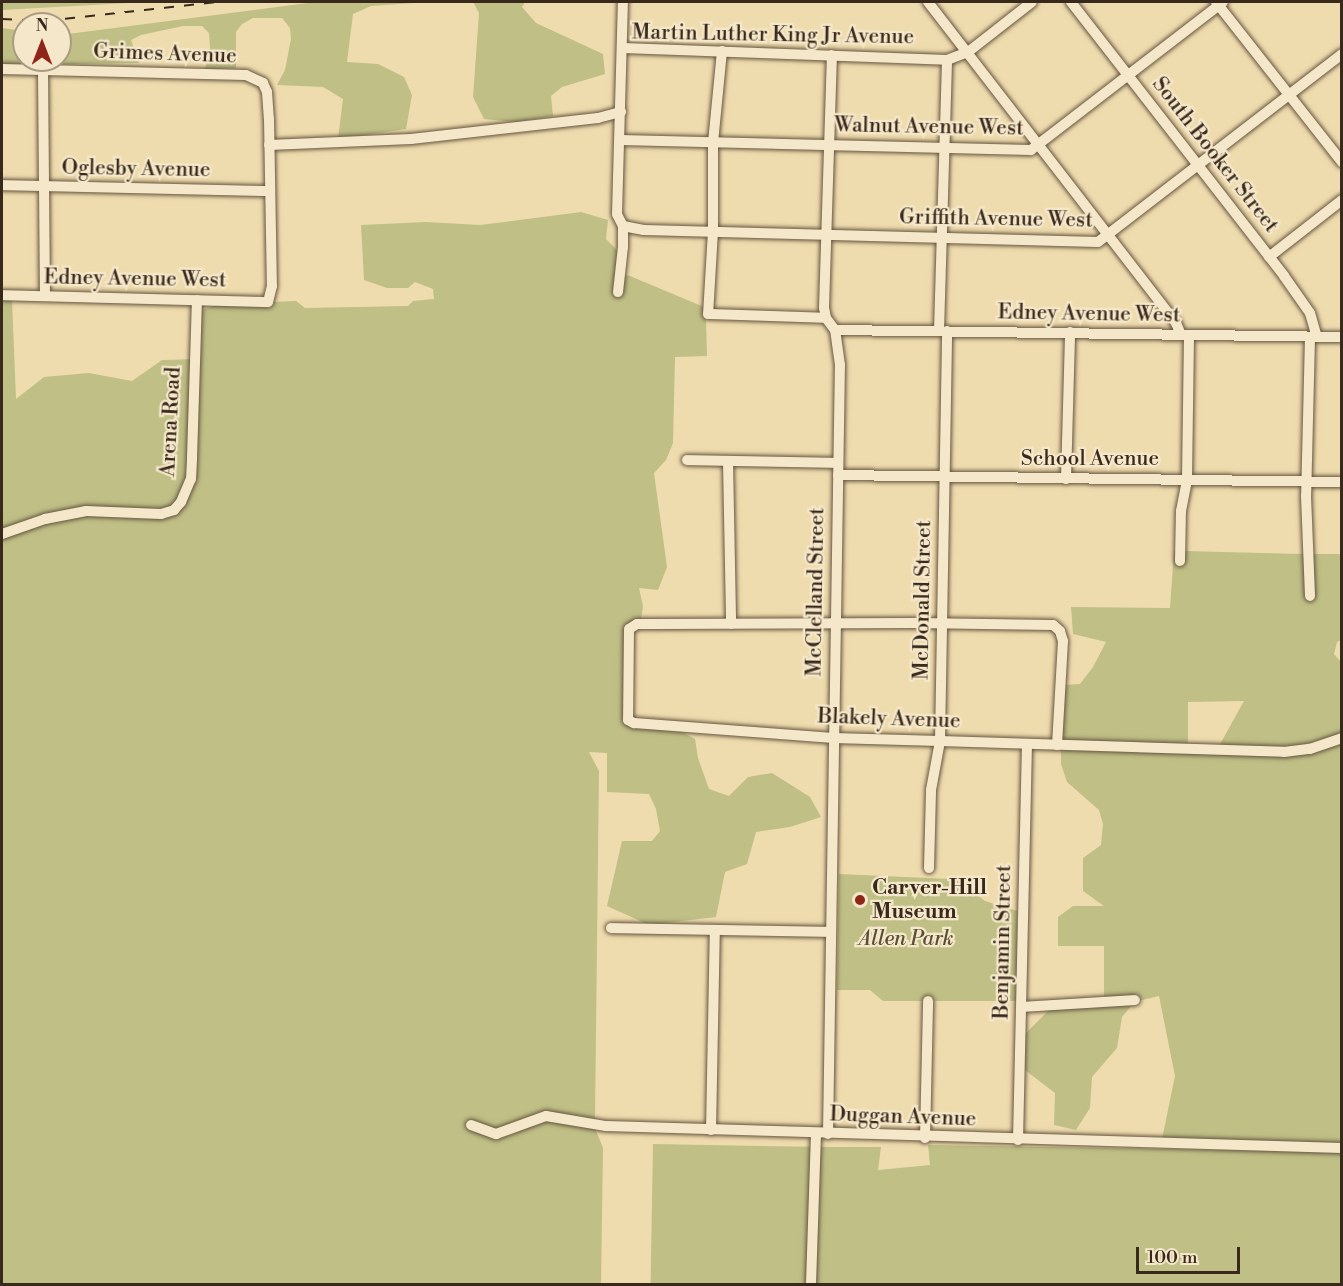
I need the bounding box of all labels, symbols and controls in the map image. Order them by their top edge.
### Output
north arrow [12,12,72,72]
text: N [36,16,48,36]
street label: Martin Luther King Jr Avenue [632,20,914,50]
street label: Grimes Avenue [93,39,237,69]
street label: South Booker Street [1146,72,1284,238]
street label: Walnut Avenue West [834,113,1024,141]
street label: Oglesby Avenue [61,155,211,183]
street label: Griffith Avenue West [899,205,1093,233]
street label: Edney Avenue West [43,265,227,293]
street label: Edney Avenue West [997,300,1181,328]
street label: Arena Road [156,366,186,478]
street label: School Avenue [1021,446,1159,472]
street label: McClelland Street [802,507,830,677]
street label: McDonald Street [909,520,937,680]
street label: Blakely Avenue [817,704,961,734]
street label: Benjamin Street [989,864,1017,1020]
place label: Carver-Hill Museum [872,875,987,925]
marker: Carver-Hill Museum [853,893,867,907]
park label: Allen Park [859,926,953,952]
street label: Duggan Avenue [829,1102,977,1132]
scale bar [1139,1235,1242,1273]
text: 100 m [1147,1246,1198,1269]

